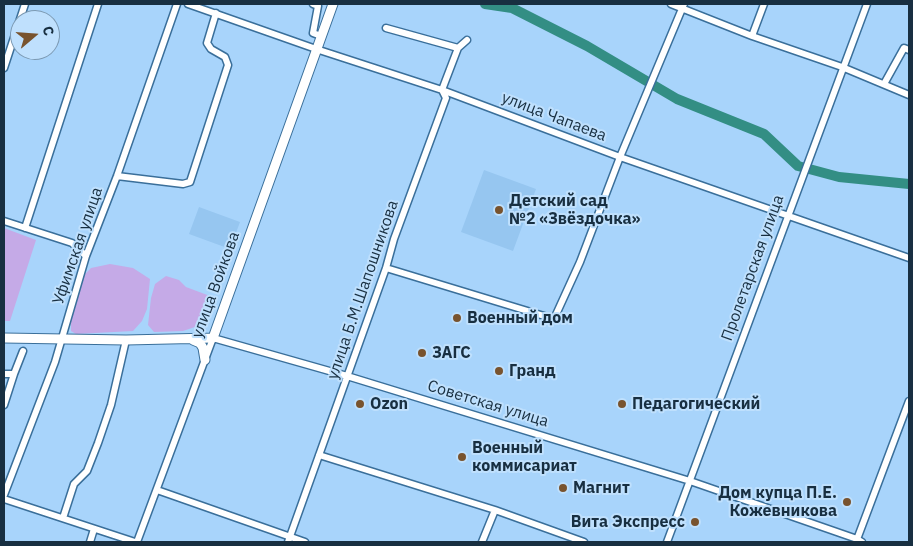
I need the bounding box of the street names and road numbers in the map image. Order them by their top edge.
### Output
street label: улица Чапаева [499,88,609,146]
street label: Уфимская улица [49,185,107,307]
street label: Пролетарская улица [718,192,788,344]
street label: улица Б.М.Шапошникова [323,198,403,382]
street label: улица Войкова [188,229,244,341]
street label: Советская улица [425,376,551,432]

